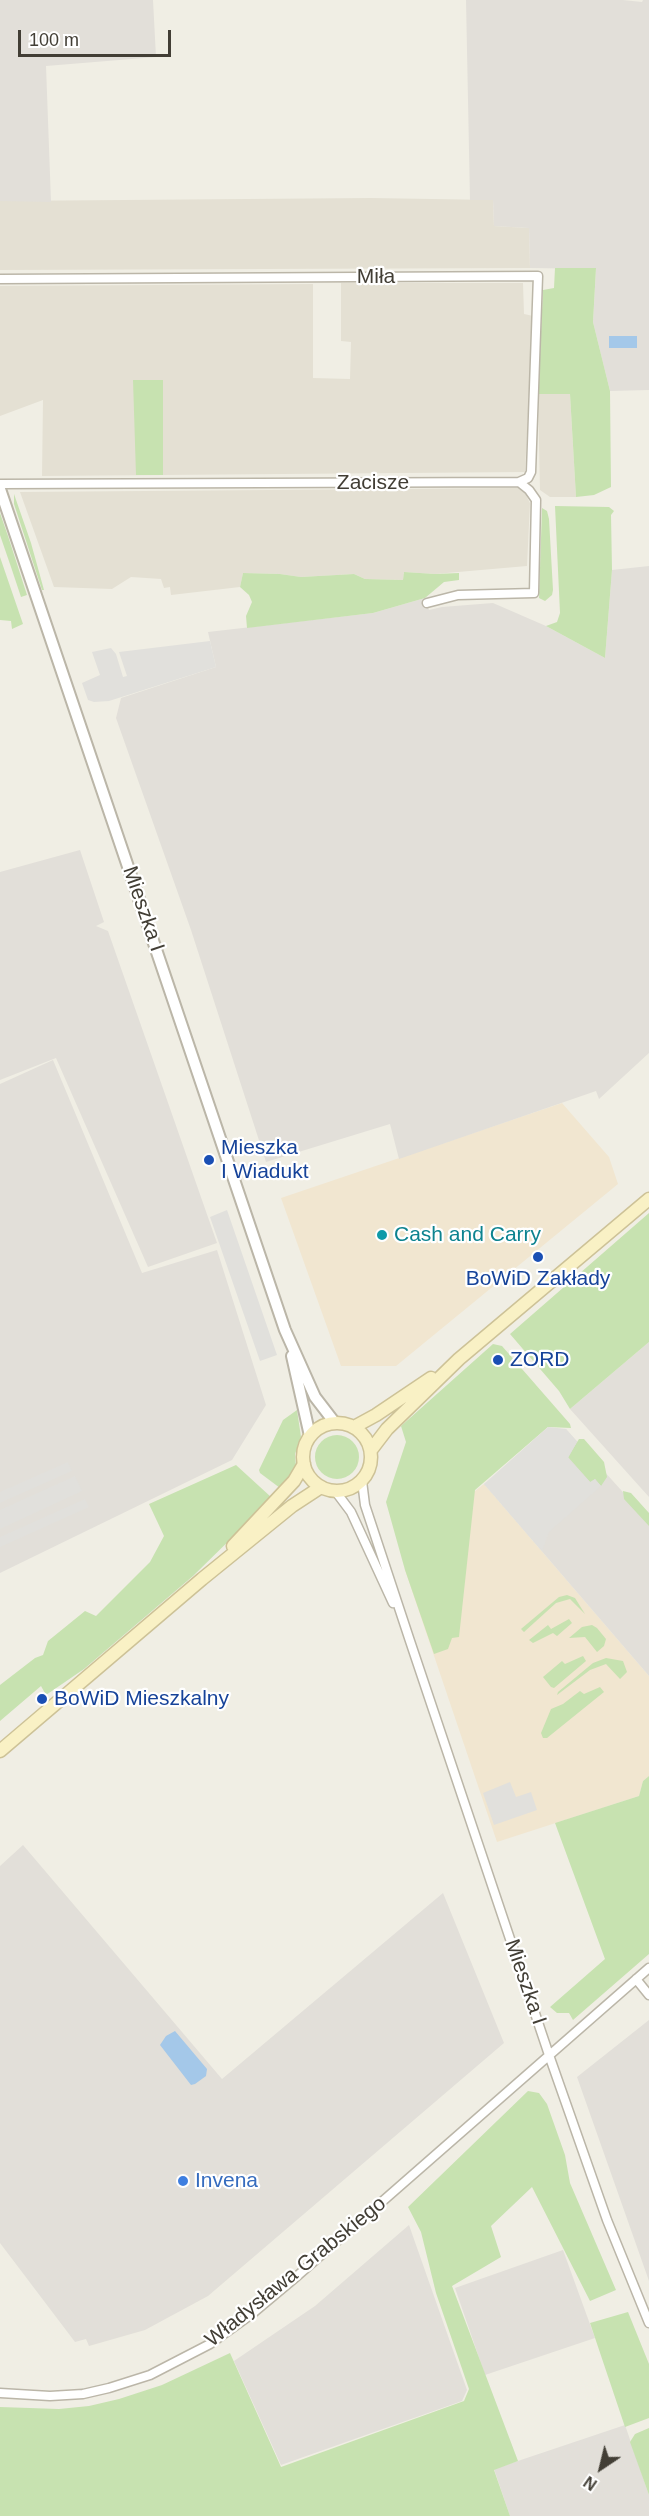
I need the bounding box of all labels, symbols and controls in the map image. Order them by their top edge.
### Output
scale bar [21,18,174,56]
text: 100 m [29,30,79,50]
street label: Miła [357,264,395,290]
street label: Zacisze [337,470,409,496]
street label: Mieszka I [117,863,169,955]
place label: Mieszka I Wiadukt [221,1135,309,1185]
marker: Mieszka I Wiadukt [202,1153,216,1167]
place label: Cash and Carry [394,1222,541,1248]
marker: Cash and Carry [375,1228,389,1242]
marker: BoWiD Zakłady [531,1250,545,1264]
place label: BoWiD Zakłady [466,1266,610,1292]
place label: ZORD [510,1347,569,1373]
marker: ZORD [491,1353,505,1367]
place label: BoWiD Mieszkalny [54,1686,229,1712]
marker: BoWiD Mieszkalny [35,1692,49,1706]
street label: Mieszka I [499,1936,551,2028]
place label: Invena [195,2168,258,2194]
marker: Invena [176,2174,190,2188]
street label: Władysława Grabskiego [201,2191,391,2353]
north arrow [571,2438,631,2498]
text: N [581,2473,600,2493]

